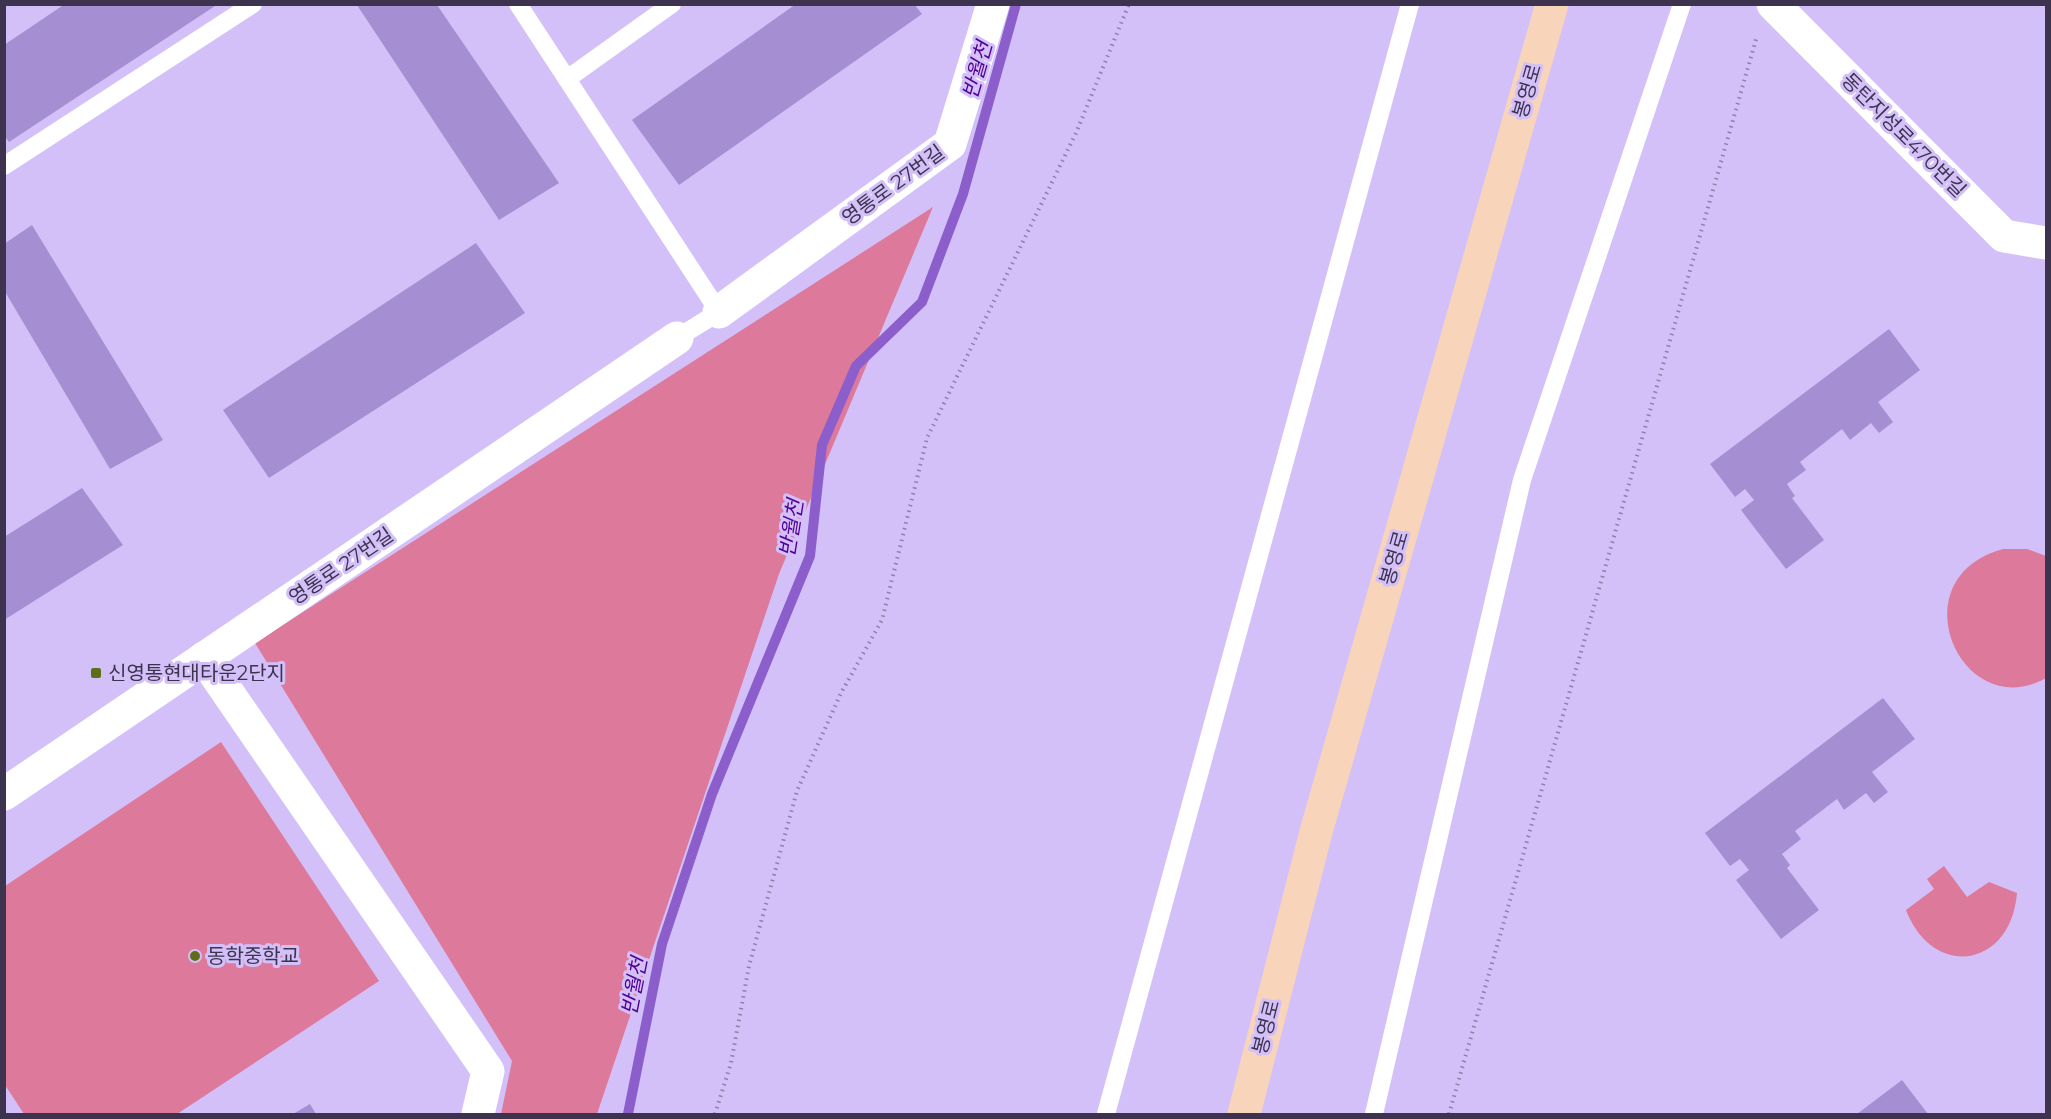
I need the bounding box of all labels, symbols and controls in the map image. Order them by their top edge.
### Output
water label: 반월천 [957,36,998,101]
street label: 봉영로 [1508,61,1546,121]
street label: 동탄지성로470번길 [1837,68,1971,202]
street label: 영통로 27번길 [837,140,949,230]
water label: 반월천 [774,495,808,559]
street label: 영통로 27번길 [284,522,398,610]
street label: 봉영로 [1375,528,1413,588]
place label: 신영통현대타운2단지 [108,661,285,685]
marker: 신영통현대타운2단지 [89,666,103,680]
place label: 동학중학교 [207,944,299,968]
marker: 동학중학교 [188,949,202,963]
water label: 반월천 [616,953,652,1017]
street label: 봉영로 [1248,997,1284,1057]

